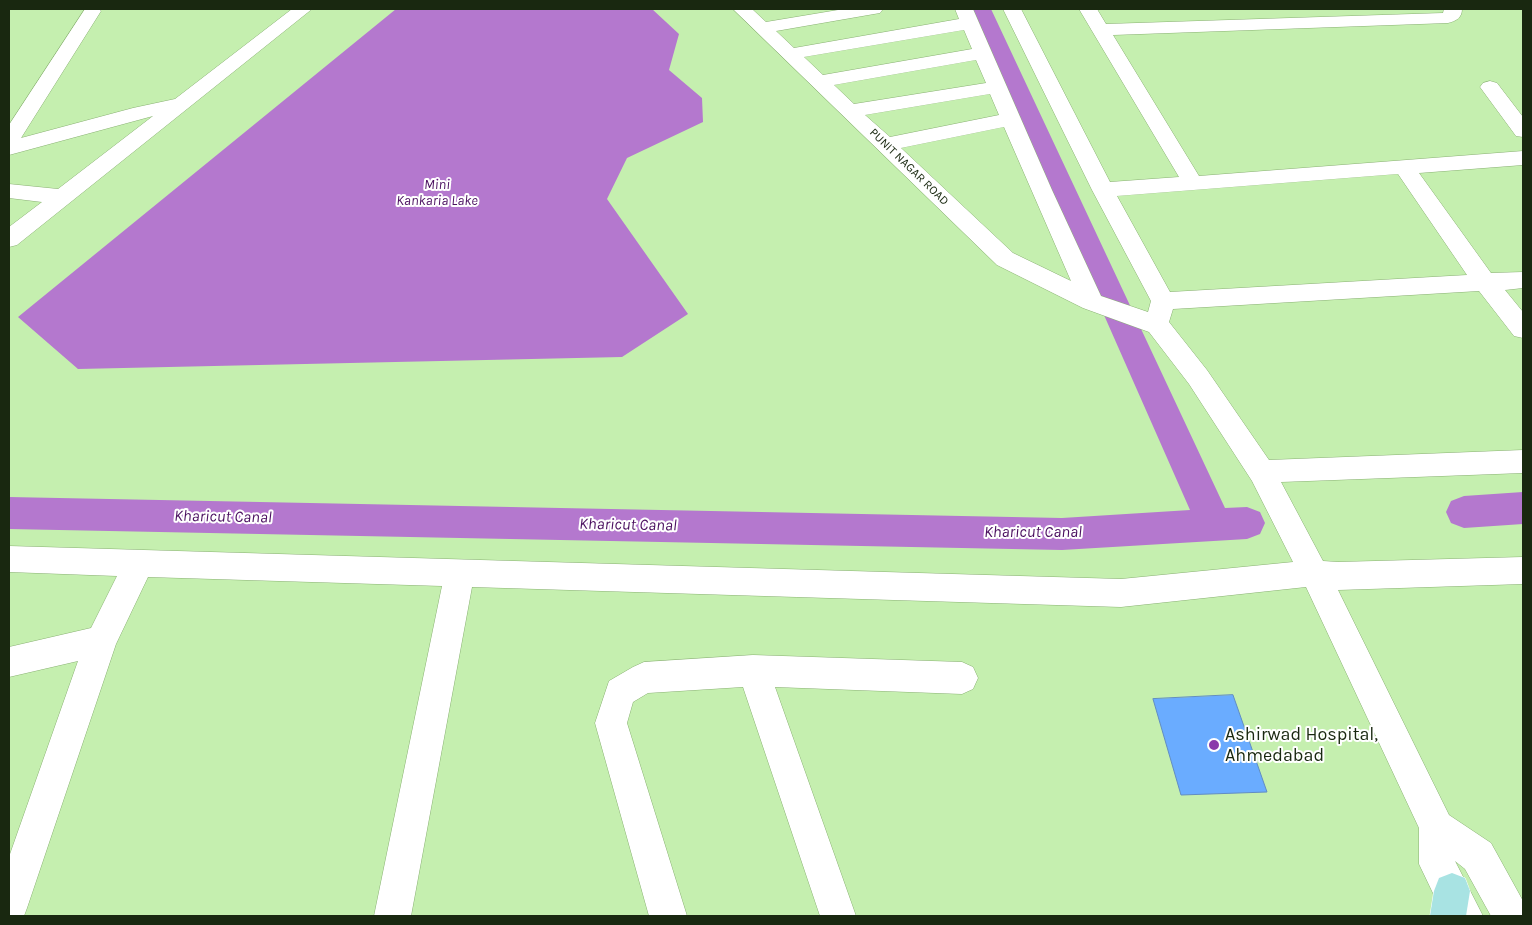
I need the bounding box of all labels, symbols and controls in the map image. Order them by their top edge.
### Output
street label: PUNIT NAGAR ROAD [866,125,952,209]
water label: Mini Kankaria Lake [396,177,478,210]
water label: Kharicut Canal [174,507,272,527]
water label: Kharicut Canal [579,515,677,535]
water label: Kharicut Canal [984,522,1082,542]
place label: Ashirwad Hospital, Ahmedabad [1225,724,1378,766]
marker: Ashirwad Hospital, Ahmedabad [1207,738,1221,752]

